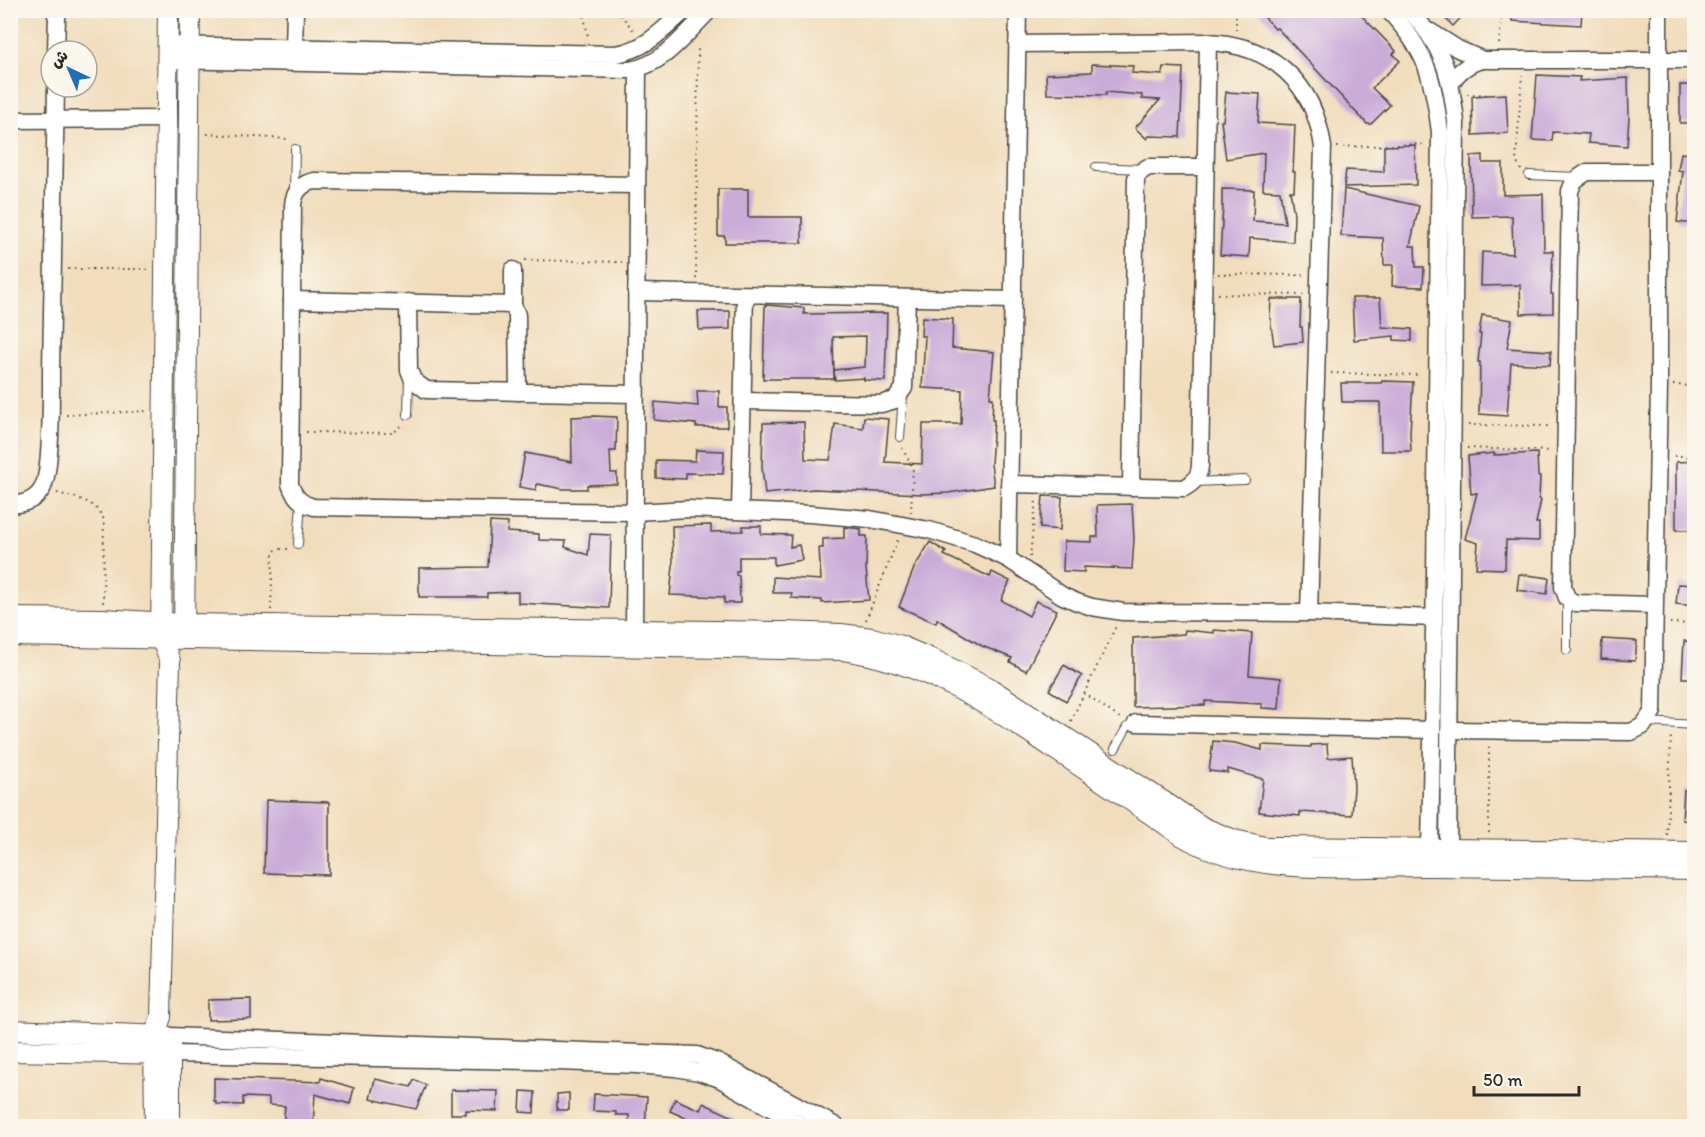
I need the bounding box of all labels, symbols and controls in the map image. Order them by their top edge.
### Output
north arrow [39,39,99,99]
text: ش [46,46,72,72]
scale bar [1474,1059,1579,1097]
text: 50 m [1483,1069,1523,1091]

